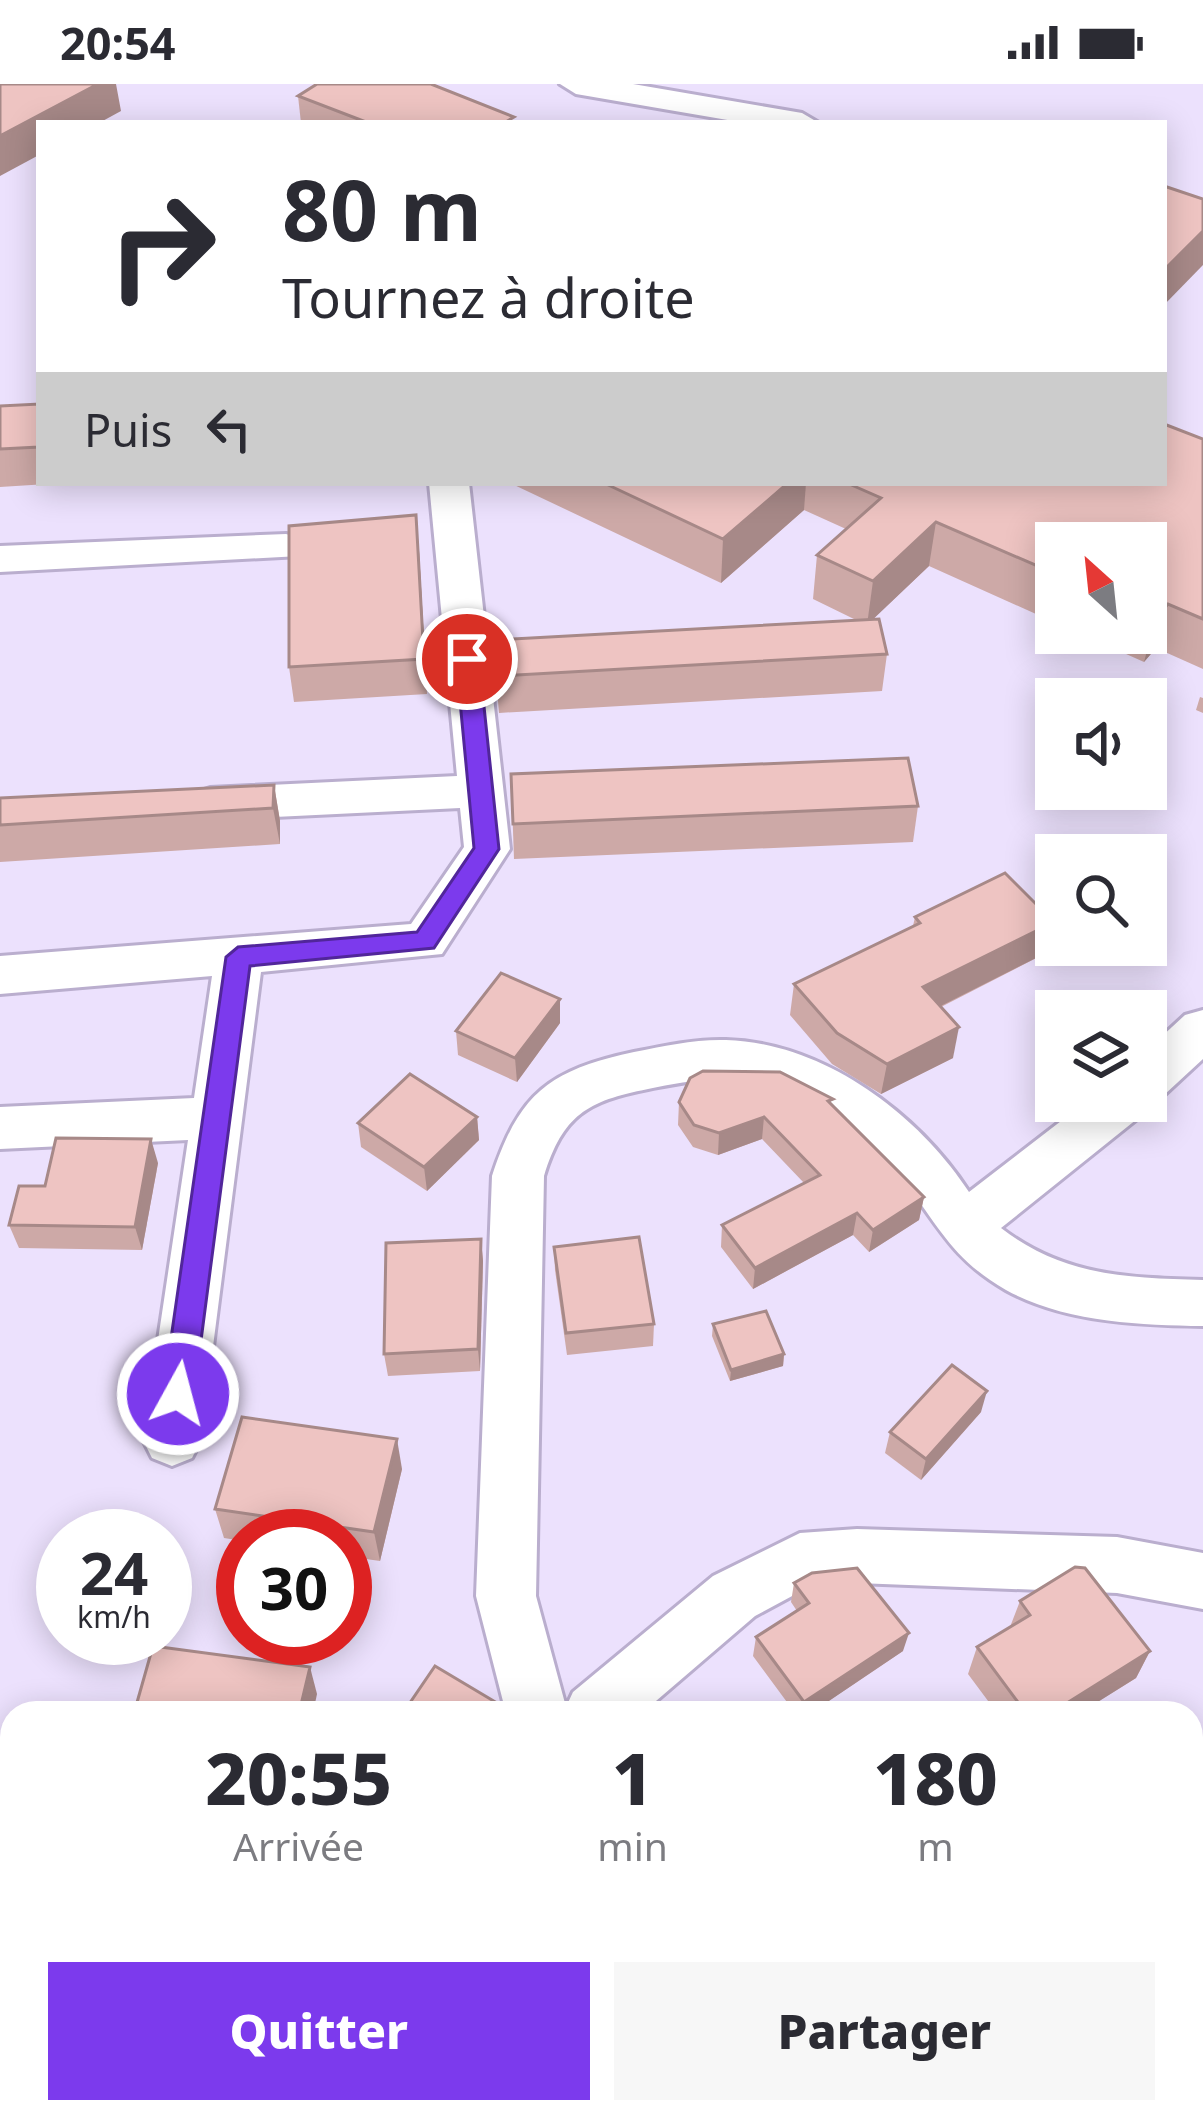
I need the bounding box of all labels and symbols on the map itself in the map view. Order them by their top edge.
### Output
north arrow [1035,522,1167,654]
pin [416,608,518,710]
position arrow [115,1331,241,1457]
speed limit sign: 30 [216,1509,372,1665]

